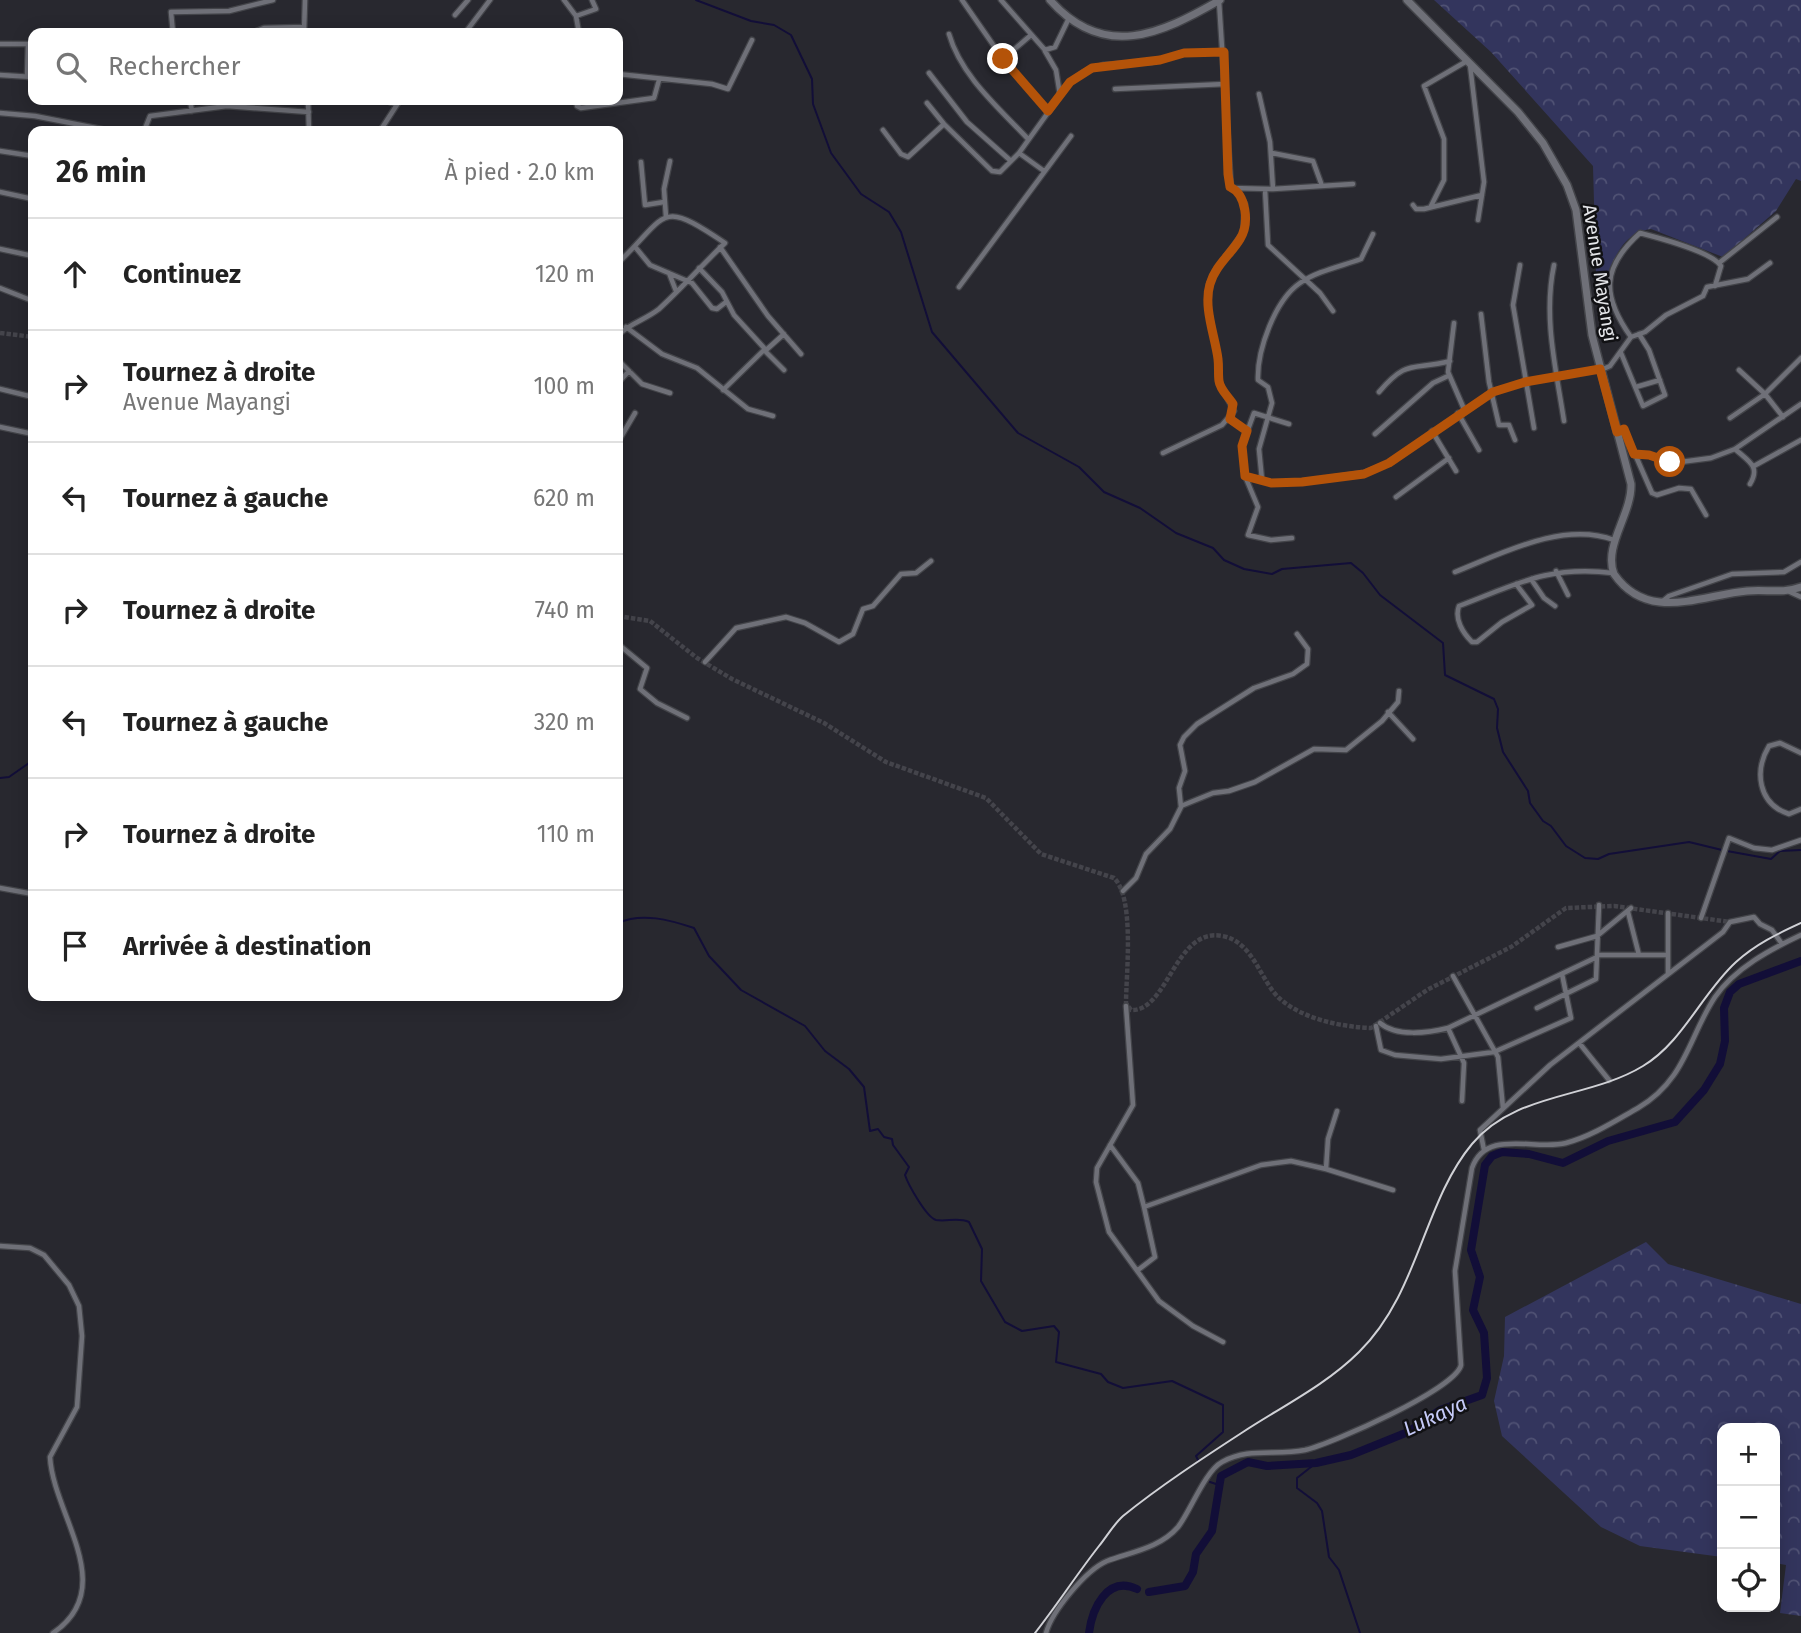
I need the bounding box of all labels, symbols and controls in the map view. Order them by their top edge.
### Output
search box [28,28,623,105]
route end [987,43,1018,74]
icon: search [52,48,90,86]
text: Rechercher [108,51,240,82]
text: 26 min [56,154,147,190]
text: À pied · 2.0 km [445,158,595,186]
street label: Avenue Mayangi [1578,203,1622,343]
icon: ahead [56,255,94,293]
text: Continuez [123,259,241,290]
text: 120 m [535,260,595,288]
text: Tournez à droite [123,357,315,388]
icon: right [56,367,94,405]
text: 100 m [534,372,595,400]
text: Avenue Mayangi [123,388,291,416]
route start [1654,446,1685,477]
icon: left [56,479,94,517]
text: Tournez à gauche [123,483,328,514]
text: 620 m [533,484,595,512]
icon: right [56,591,94,629]
text: Tournez à droite [123,595,315,626]
text: 740 m [535,596,595,624]
icon: left [56,703,94,741]
text: Tournez à gauche [123,707,328,738]
text: 320 m [534,708,595,736]
icon: right [56,815,94,853]
text: Tournez à droite [123,819,315,850]
text: 110 m [537,820,595,848]
icon: arrive [56,927,94,965]
text: Arrivée à destination [123,931,372,962]
water label: Lukaya [1399,1390,1471,1442]
map controls [1717,1423,1780,1612]
button: + [1717,1423,1780,1486]
button: − [1717,1486,1780,1549]
button: locate [1717,1549,1780,1612]

